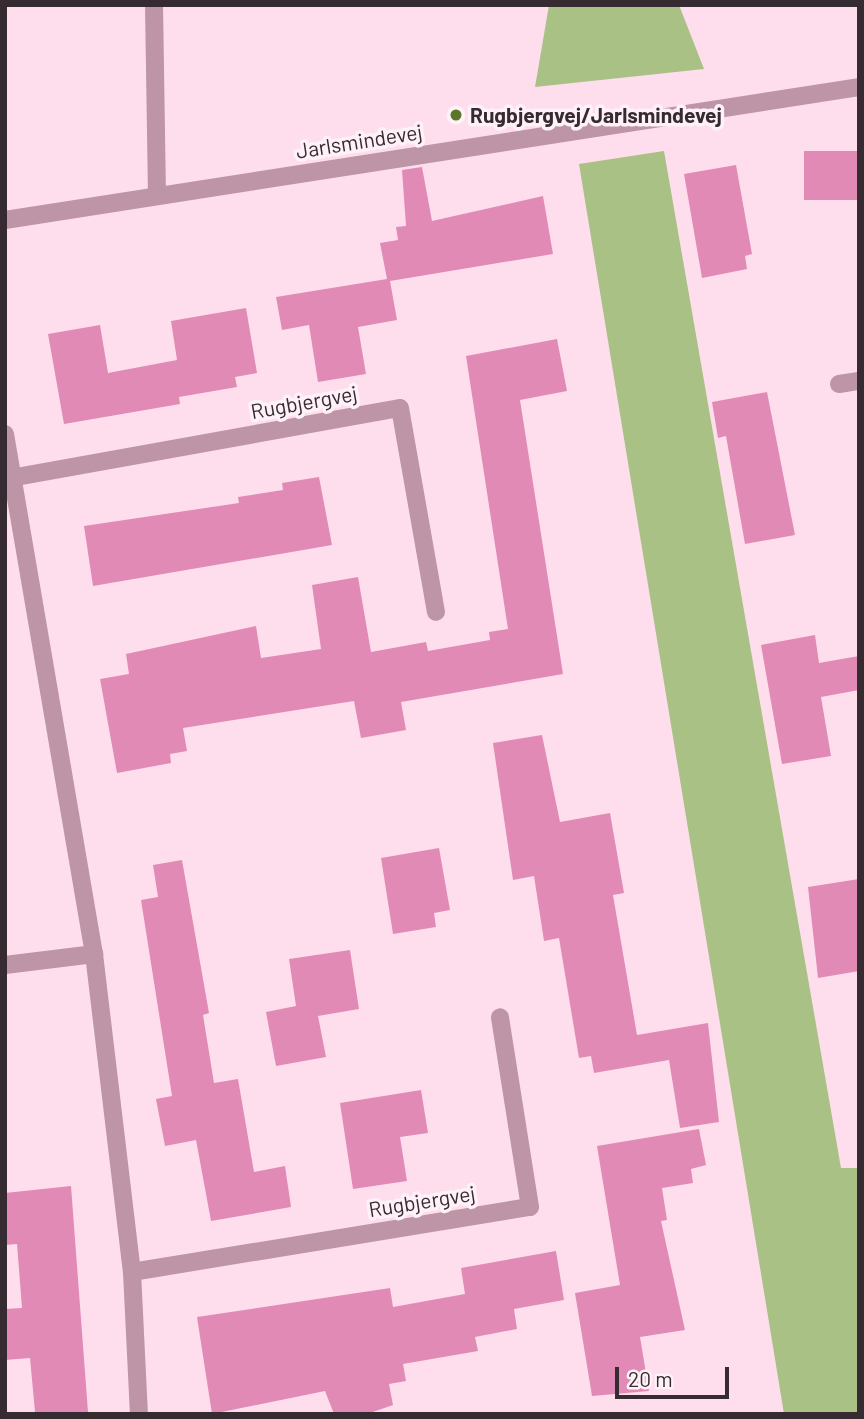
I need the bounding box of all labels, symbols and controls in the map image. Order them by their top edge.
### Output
place label: Rugbjergvej/Jarlsmindevej [470,102,722,128]
marker: Rugbjergvej/Jarlsmindevej [448,107,464,123]
street label: Jarlsmindevej [294,119,424,163]
street label: Rugbjergvej [249,380,359,424]
street label: Rugbjergvej [367,1180,477,1222]
scale bar [619,1352,733,1396]
text: 20 m [628,1366,673,1391]

